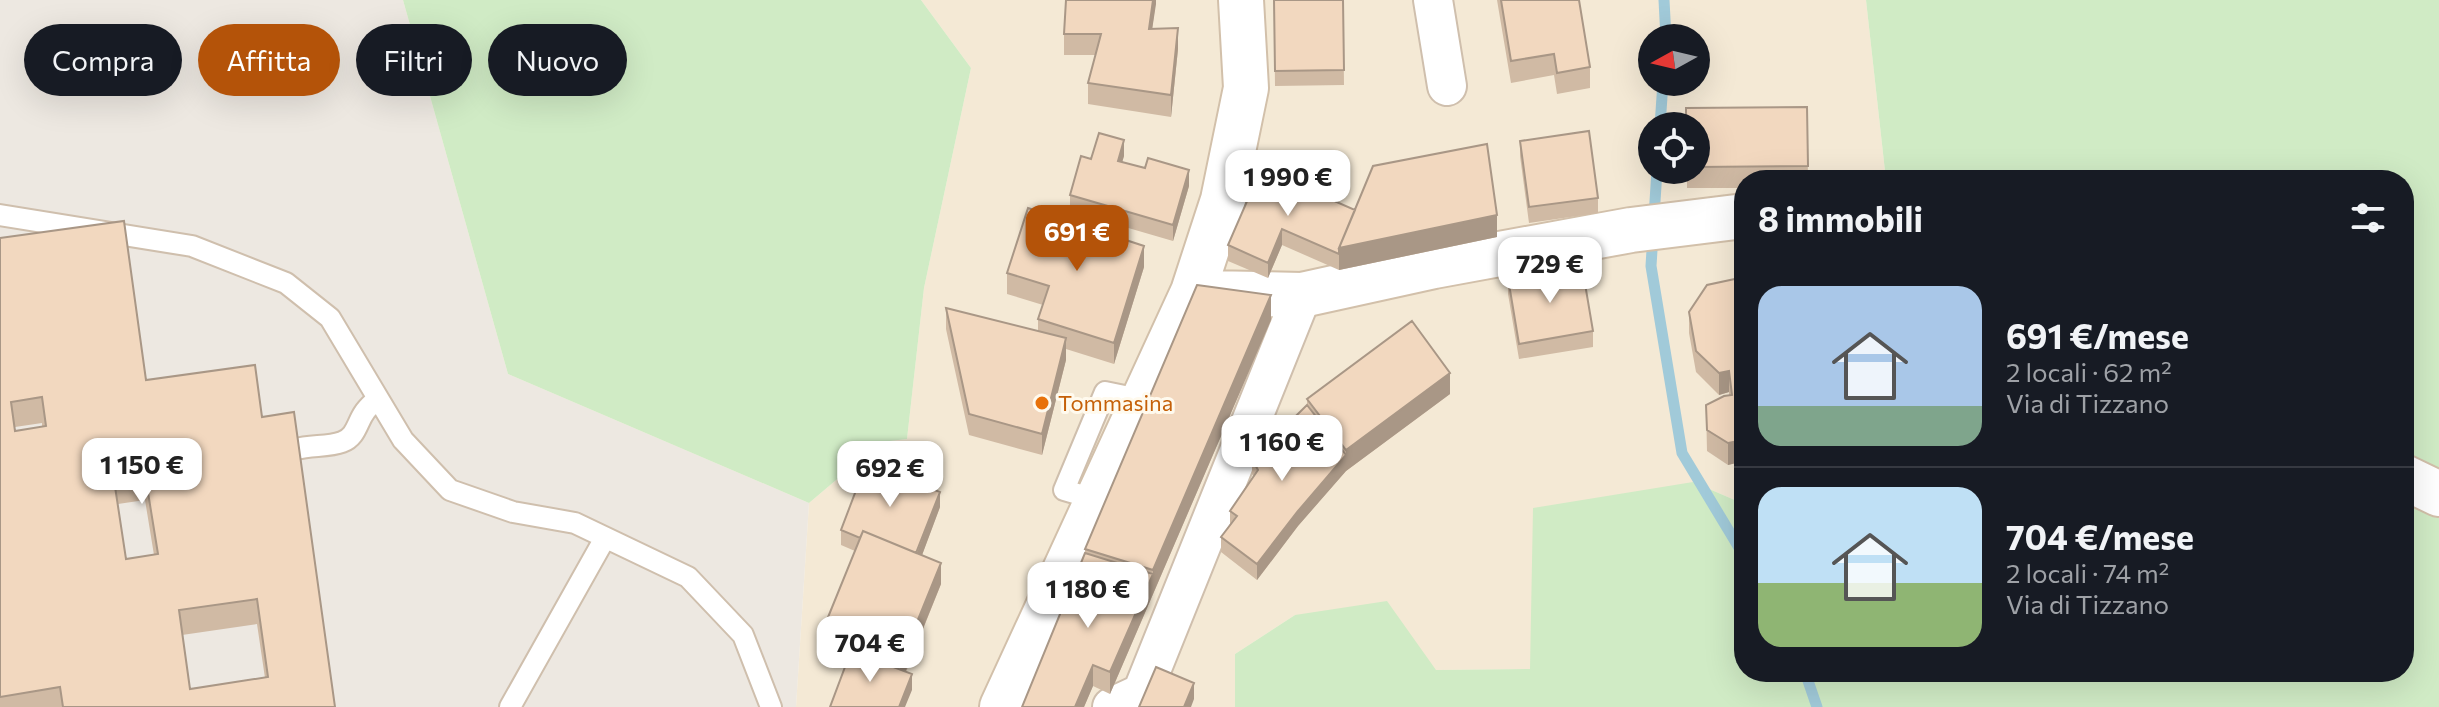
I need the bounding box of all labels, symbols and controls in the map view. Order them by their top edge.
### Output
chip: Compra [24,24,182,96]
chip: Affitta [198,24,340,96]
chip: Filtri [356,24,472,96]
chip: Nuovo [488,24,627,96]
north arrow [1638,24,1710,96]
map controls [1638,24,1710,184]
button: locate [1638,112,1710,184]
pin: 1 990 € [1214,150,1362,218]
text: 1 990 € [1243,160,1333,191]
icon: filters [2346,196,2390,240]
text: 8 immobili [1758,197,1923,239]
pin: 691 € [1021,205,1133,273]
text: 691 € [1044,215,1110,246]
pin: 729 € [1494,237,1606,305]
text: 729 € [1516,247,1584,278]
text: 691 €/mese [2006,314,2189,356]
icon: home [1822,318,1918,414]
text: 2 locali · 62 m² [2006,356,2172,387]
text: Via di Tizzano [2006,387,2169,418]
place label: Tommasina [1058,389,1173,416]
marker: Tommasina [1033,394,1051,412]
pin: 1 160 € [1208,415,1356,483]
text: 1 160 € [1239,425,1325,456]
pin: 1 150 € [68,438,216,506]
pin: 692 € [834,441,946,509]
text: 1 150 € [100,448,184,479]
text: 692 € [855,451,925,482]
text: 704 €/mese [2006,515,2194,557]
icon: home [1822,519,1918,615]
text: 2 locali · 74 m² [2006,557,2169,588]
pin: 1 180 € [1014,562,1162,630]
text: 1 180 € [1045,572,1131,603]
text: Via di Tizzano [2006,588,2169,619]
pin: 704 € [814,616,926,684]
text: 704 € [835,626,905,657]

